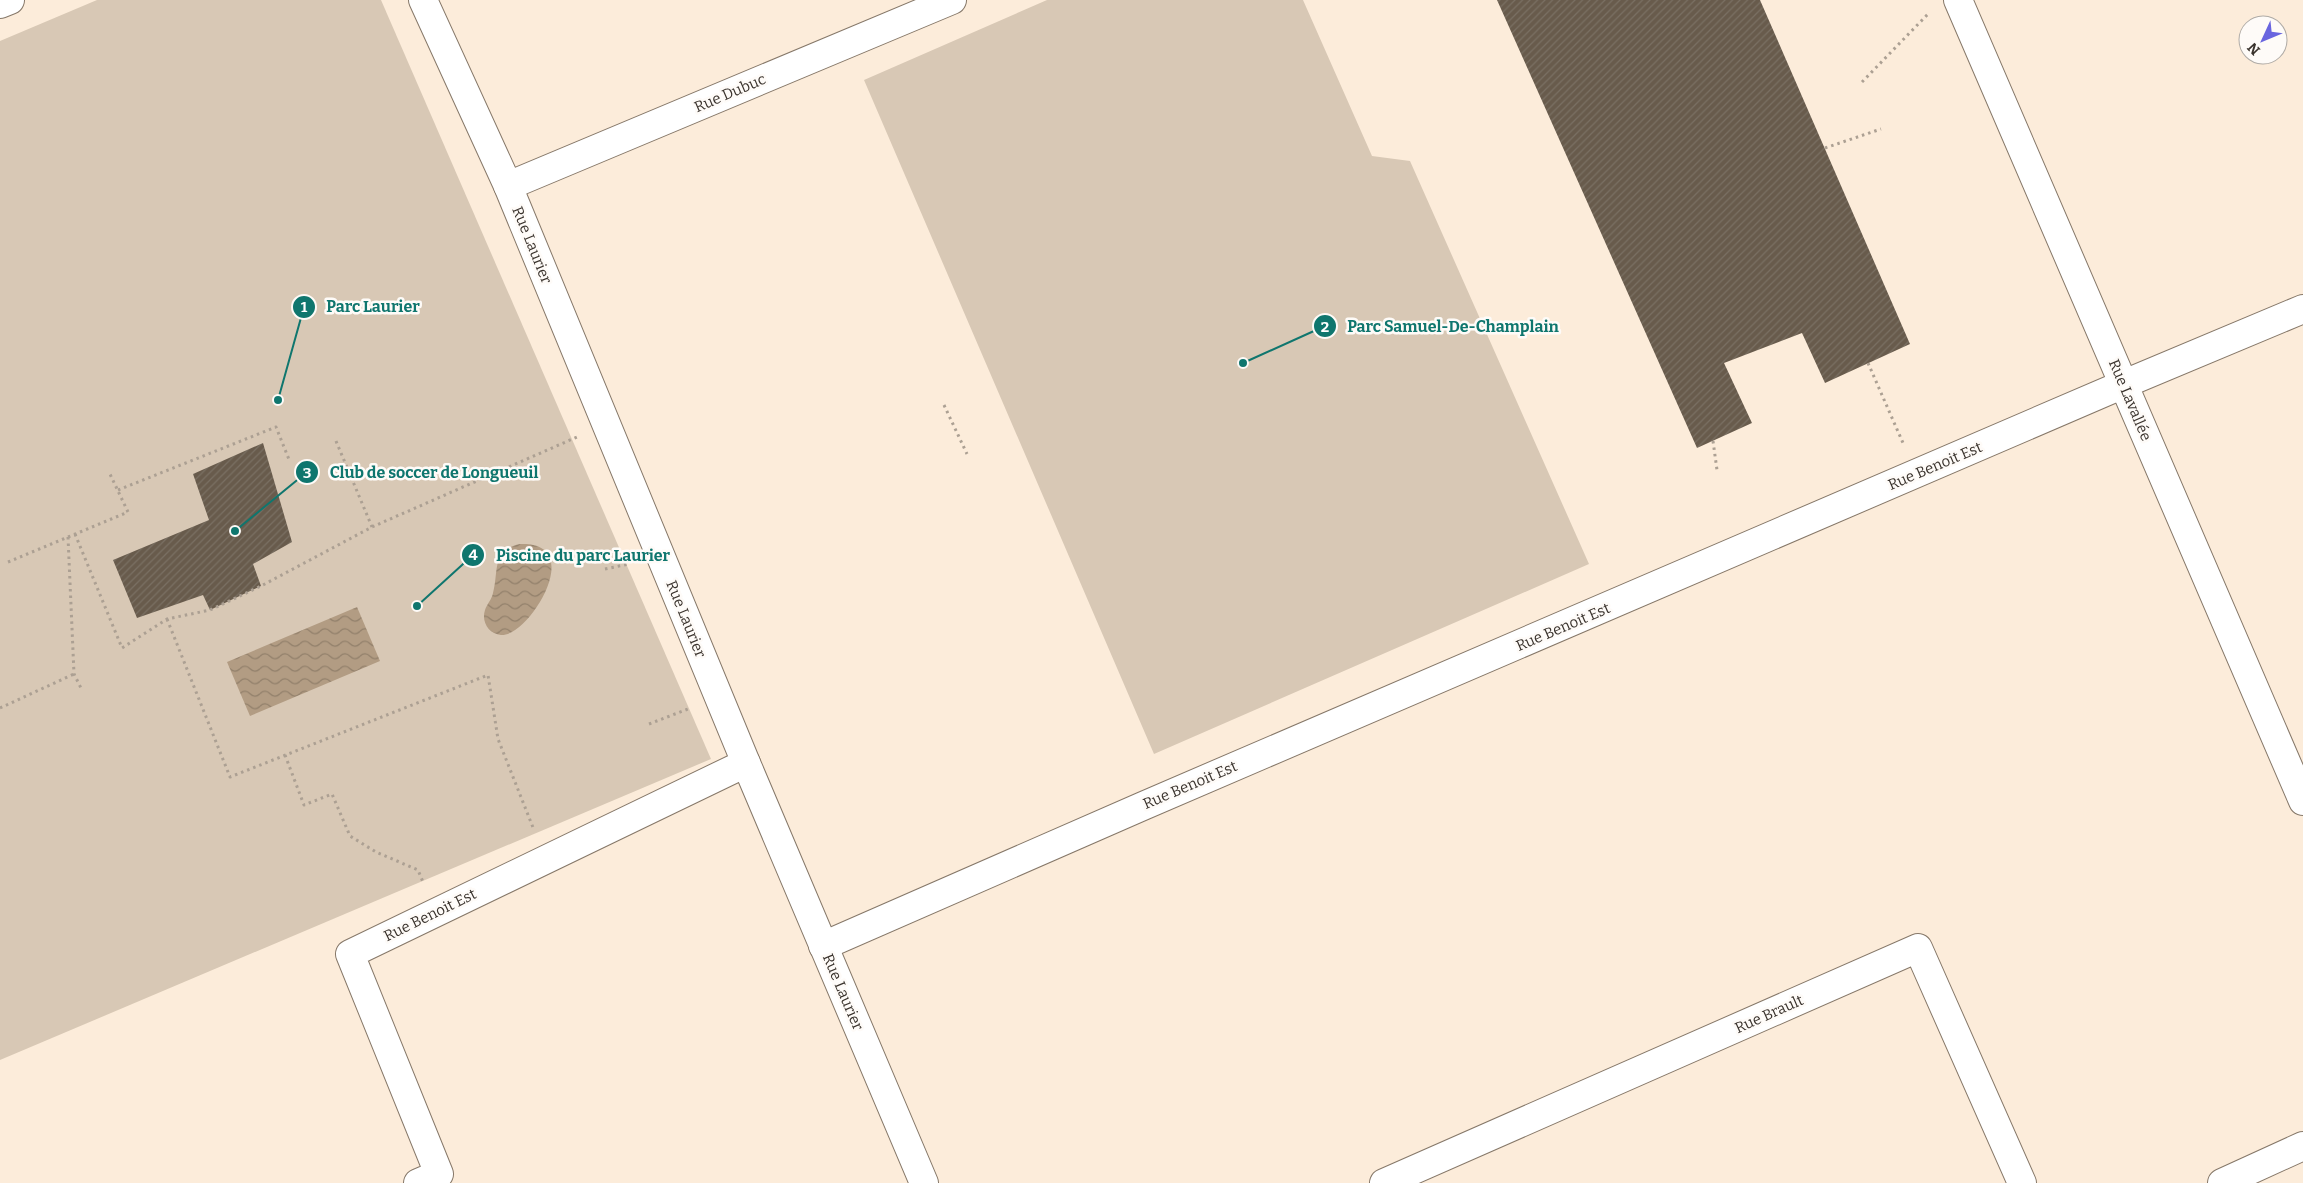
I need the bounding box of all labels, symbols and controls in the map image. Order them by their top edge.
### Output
north arrow [2238,15,2288,65]
text: N [2244,39,2264,58]
street label: Rue Dubuc [692,70,769,116]
street label: Rue Laurier [508,204,556,286]
callout: Parc Laurier [292,291,430,322]
text: Parc Laurier [326,297,420,316]
text: 1 [301,298,308,316]
callout: Parc Samuel-De-Champlain [1312,311,1569,342]
text: Parc Samuel-De-Champlain [1347,317,1560,336]
text: 2 [1321,318,1329,336]
street label: Rue Lavallée [2105,356,2155,444]
street label: Rue Benoit Est [1885,438,1985,494]
callout: Club de soccer de Longueuil [295,457,548,488]
text: Club de soccer de Longueuil [330,463,538,482]
text: 3 [303,464,311,482]
callout: Piscine du parc Laurier [461,540,680,571]
text: 4 [468,546,478,564]
text: Piscine du parc Laurier [496,546,671,565]
street label: Rue Laurier [662,578,710,660]
street label: Rue Benoit Est [1513,599,1613,655]
street label: Rue Benoit Est [1140,757,1240,813]
street label: Rue Benoit Est [381,885,480,945]
street label: Rue Laurier [819,951,867,1033]
street label: Rue Brault [1732,991,1806,1037]

